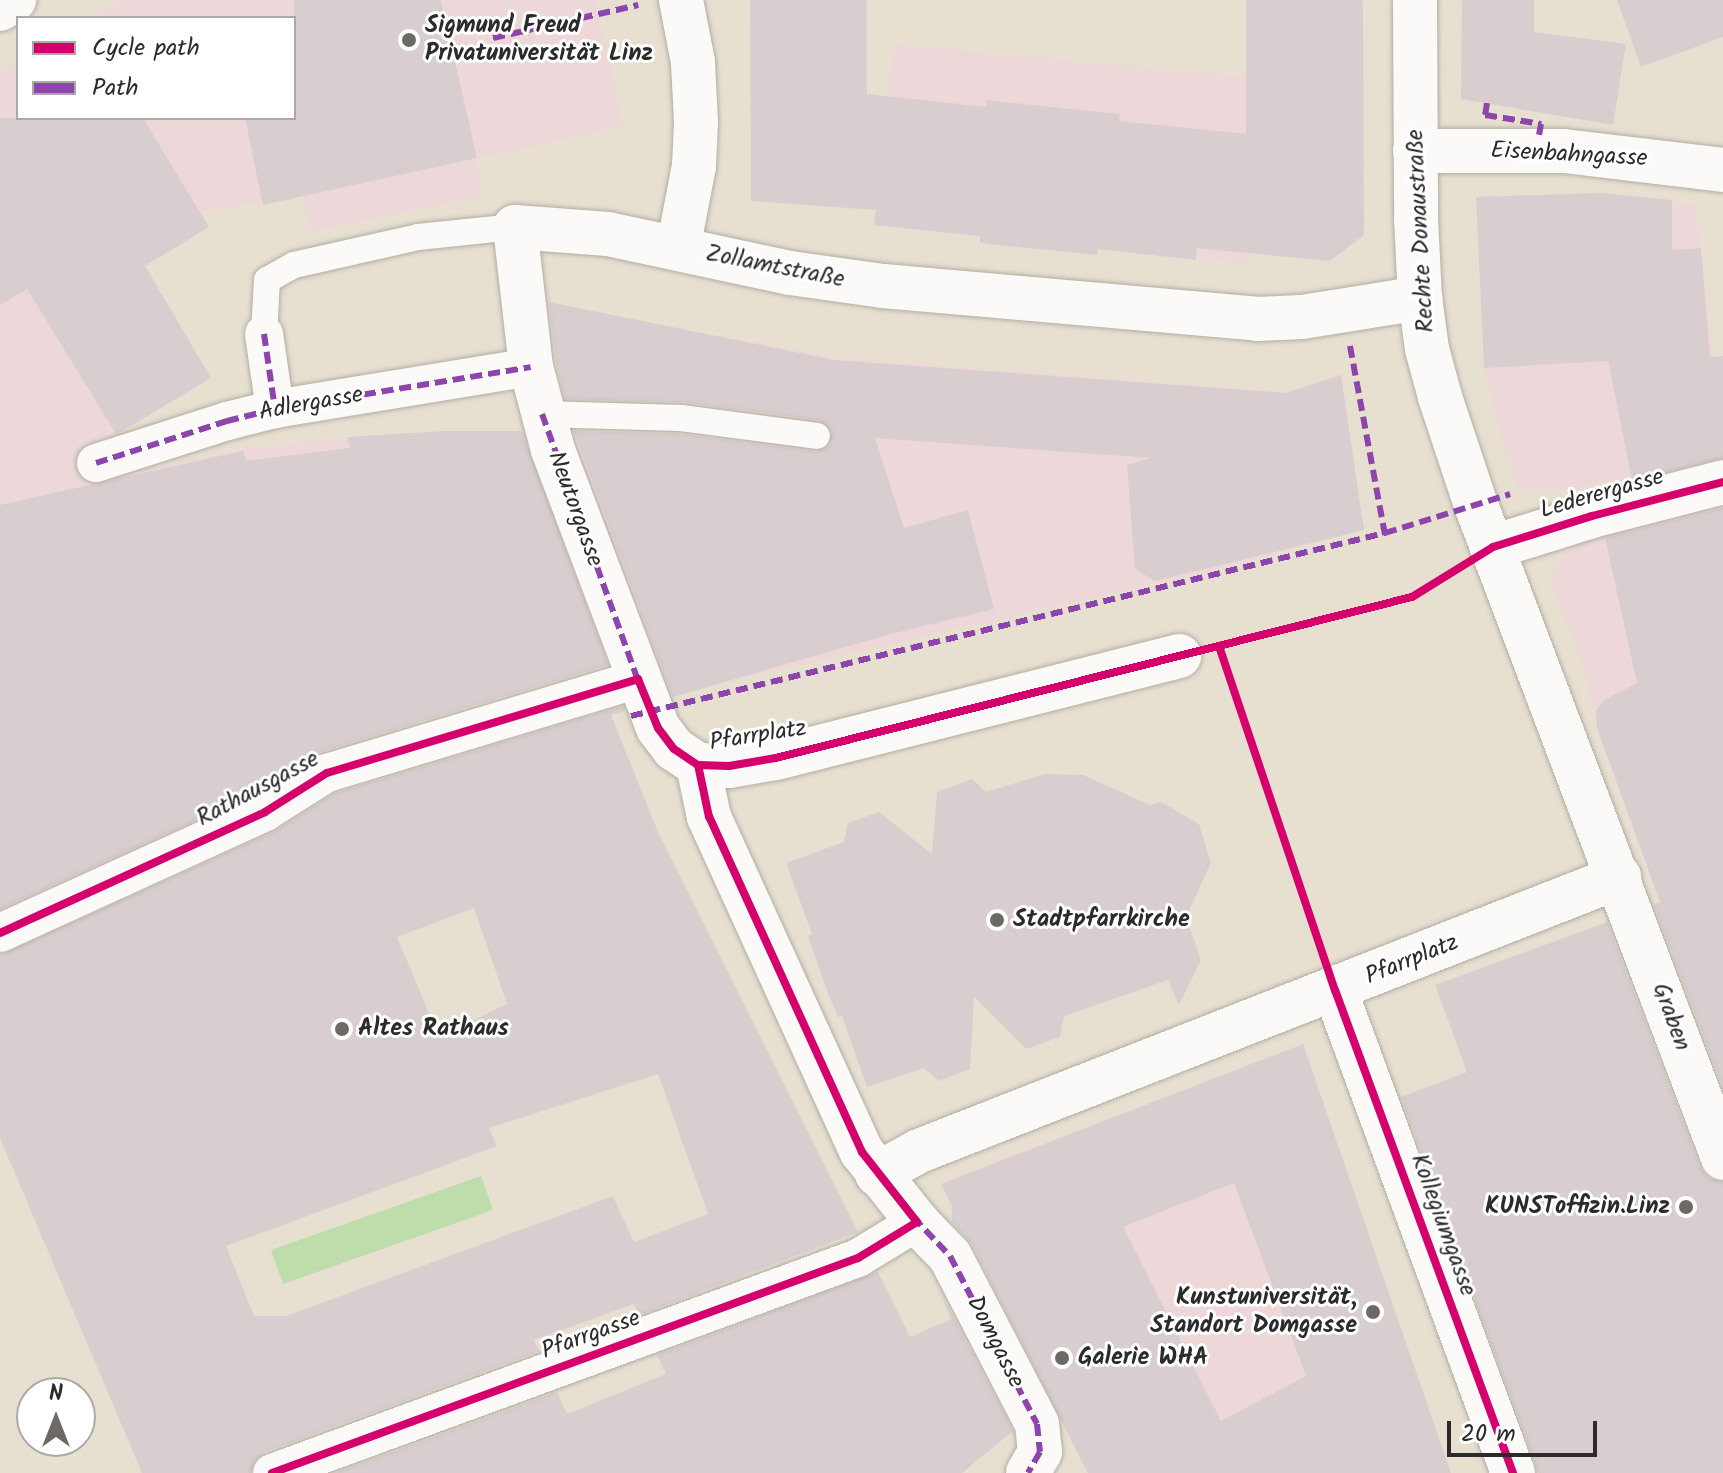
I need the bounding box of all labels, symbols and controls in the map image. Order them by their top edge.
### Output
place label: Sigmund Freud Privatuniversität Linz [425,12,653,68]
legend [16,16,296,120]
text: Cycle path [92,29,200,68]
marker: Sigmund Freud Privatuniversität Linz [400,31,418,49]
text: Path [92,69,138,108]
street label: Rechte Donaustraße [1401,129,1441,333]
street label: Eisenbahngasse [1490,137,1648,173]
street label: Zollamtstraße [703,239,847,295]
street label: Adlergasse [257,381,365,427]
street label: Neutorgasse [541,447,609,571]
street label: Lederergasse [1537,463,1667,525]
street label: Pfarrplatz [708,714,808,758]
street label: Rathausgasse [192,745,324,833]
place label: Stadtpfarrkirche [1013,906,1190,934]
marker: Stadtpfarrkirche [988,911,1006,929]
street label: Pfarrplatz [1361,928,1463,992]
street label: Graben [1645,979,1697,1055]
place label: Altes Rathaus [358,1015,509,1043]
marker: Altes Rathaus [333,1020,351,1038]
street label: Kollegiumgasse [1404,1150,1482,1300]
place label: KUNSToffizin.Linz [1485,1193,1670,1221]
marker: KUNSToffizin.Linz [1677,1198,1695,1216]
place label: Kunstuniversität, Standort Domgasse [1150,1284,1357,1340]
street label: Domgasse [960,1291,1030,1393]
marker: Kunstuniversität, Standort Domgasse [1364,1303,1382,1321]
street label: Pfarrgasse [538,1304,644,1366]
place label: Galerie WHA [1078,1344,1208,1372]
marker: Galerie WHA [1053,1349,1071,1367]
north arrow [16,1377,96,1457]
text: N [49,1377,63,1412]
scale bar [1451,1405,1601,1455]
text: 20 m [1461,1415,1516,1454]

